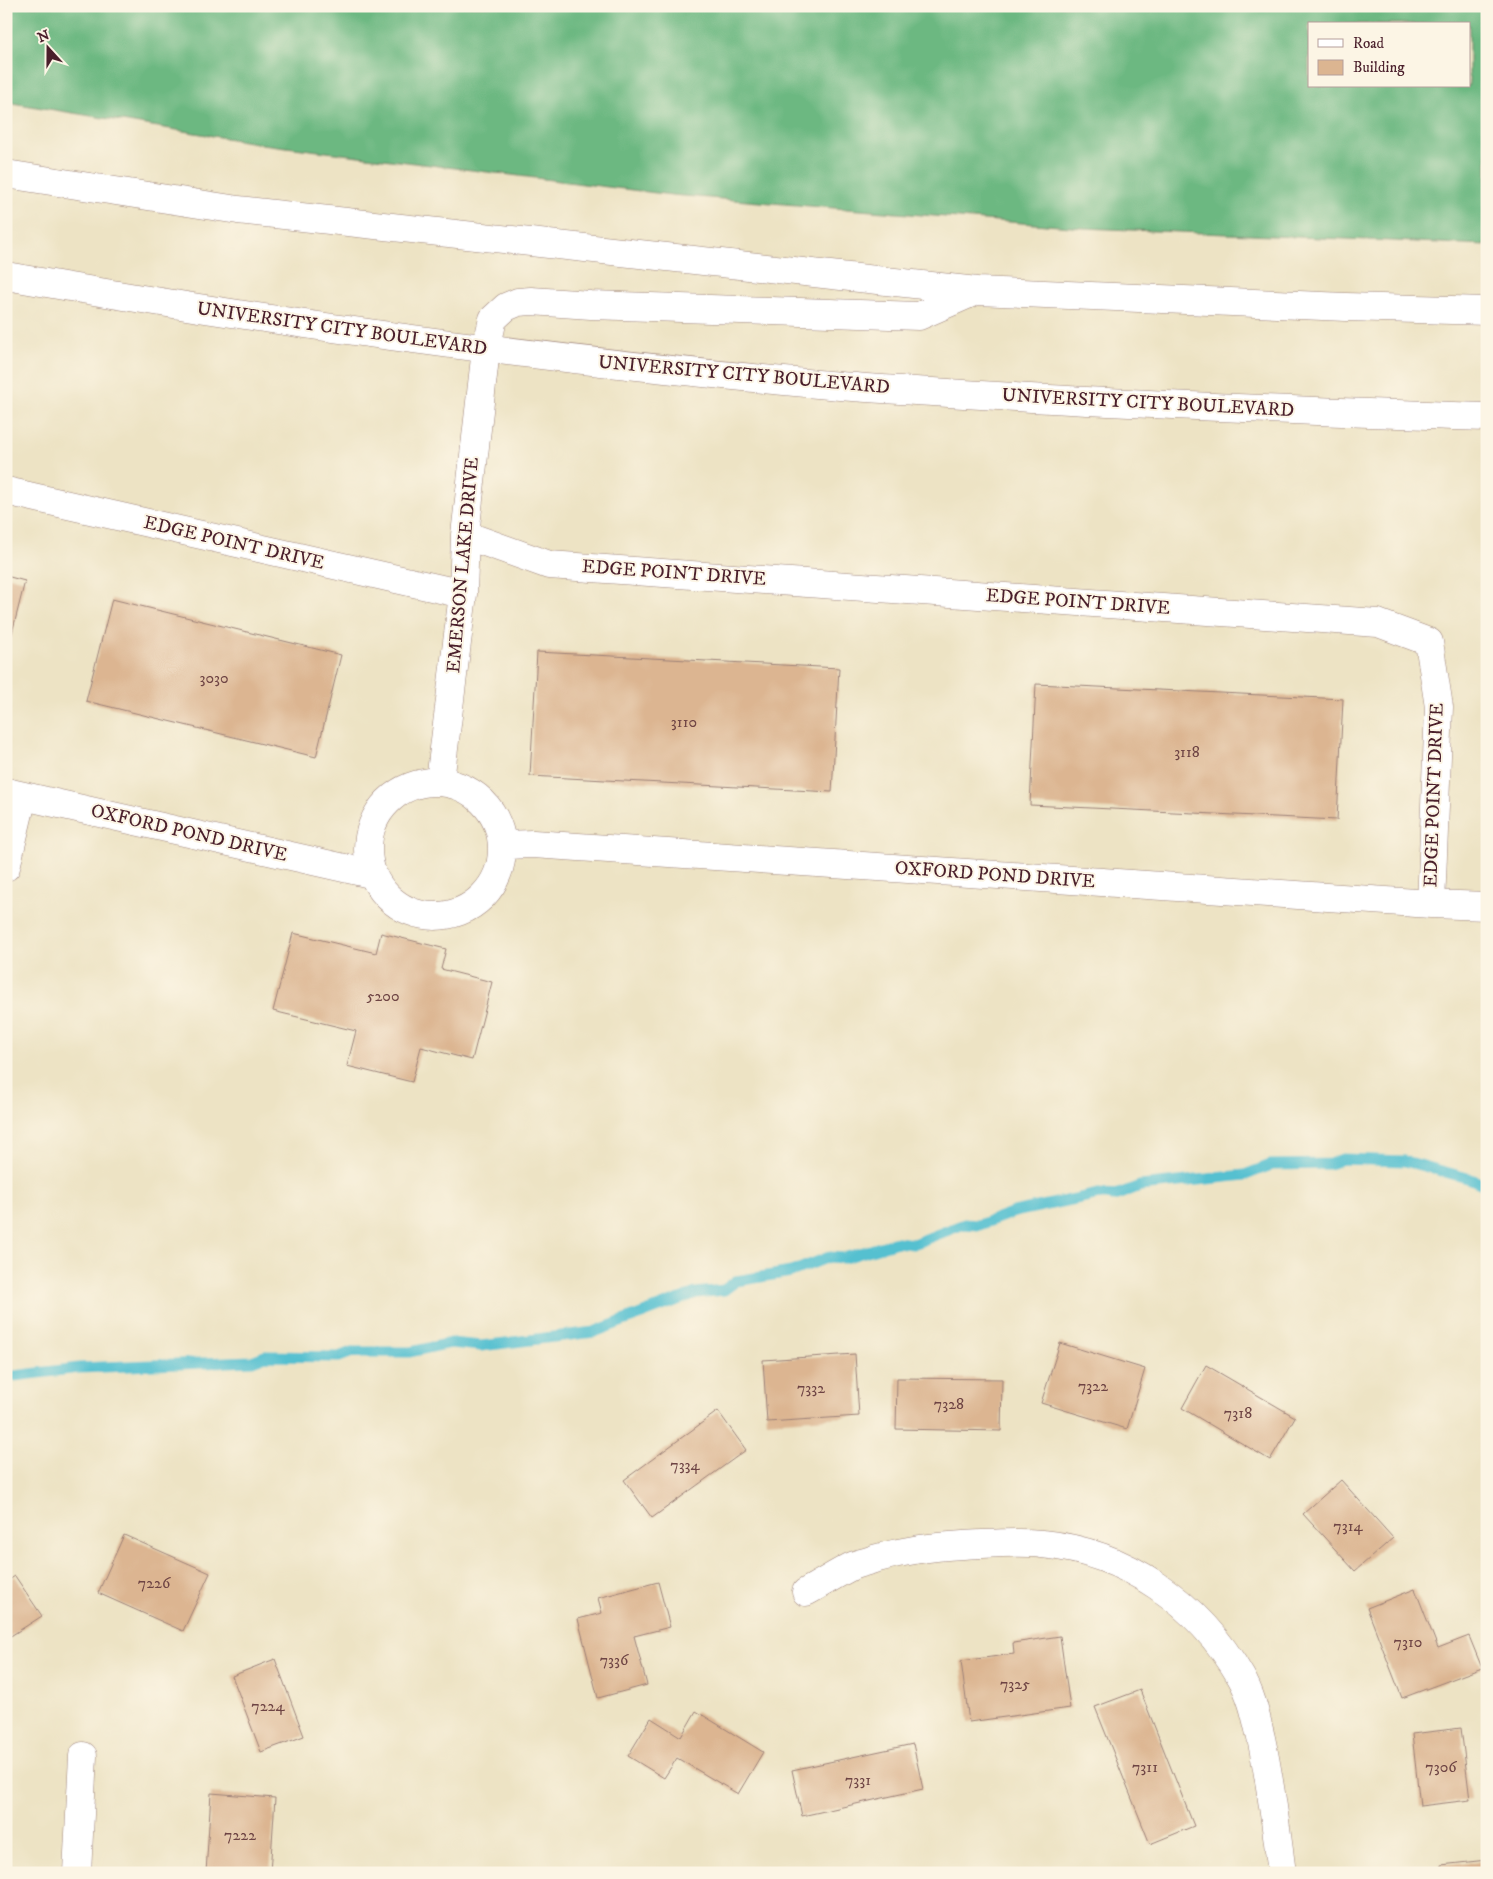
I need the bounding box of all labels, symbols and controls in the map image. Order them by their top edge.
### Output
north arrow [22,22,72,72]
legend [1308,22,1470,88]
text: N [35,26,53,47]
text: Road [1353,34,1385,53]
text: Building [1353,58,1405,77]
street label: UNIVERSITY CITY BOULEVARD [195,297,489,361]
street label: UNIVERSITY CITY BOULEVARD [597,351,891,399]
street label: UNIVERSITY CITY BOULEVARD [1001,384,1295,422]
street label: EMERSON LAKE DRIVE [442,456,484,674]
street label: EDGE POINT DRIVE [142,511,326,575]
street label: EDGE POINT DRIVE [581,555,767,591]
street label: EDGE POINT DRIVE [985,584,1171,620]
house number: 3030 [199,668,229,688]
street label: EDGE POINT DRIVE [1419,702,1449,888]
house number: 3110 [671,712,697,732]
house number: 3118 [1174,742,1200,762]
street label: OXFORD POND DRIVE [89,799,289,867]
street label: OXFORD POND DRIVE [894,857,1096,893]
house number: 5200 [366,986,400,1006]
house number: 7322 [1078,1376,1108,1396]
house number: 7332 [797,1378,825,1398]
house number: 7328 [934,1394,964,1414]
house number: 7318 [1224,1403,1252,1423]
house number: 7334 [670,1455,701,1475]
house number: 7314 [1333,1516,1364,1536]
house number: 7226 [138,1573,171,1593]
house number: 7310 [1394,1632,1422,1652]
house number: 7336 [600,1650,629,1670]
house number: 7325 [1000,1674,1030,1694]
house number: 7224 [251,1696,285,1716]
house number: 7311 [1132,1757,1158,1777]
house number: 7306 [1425,1757,1457,1777]
house number: 7331 [845,1770,871,1790]
house number: 7222 [224,1825,256,1845]

